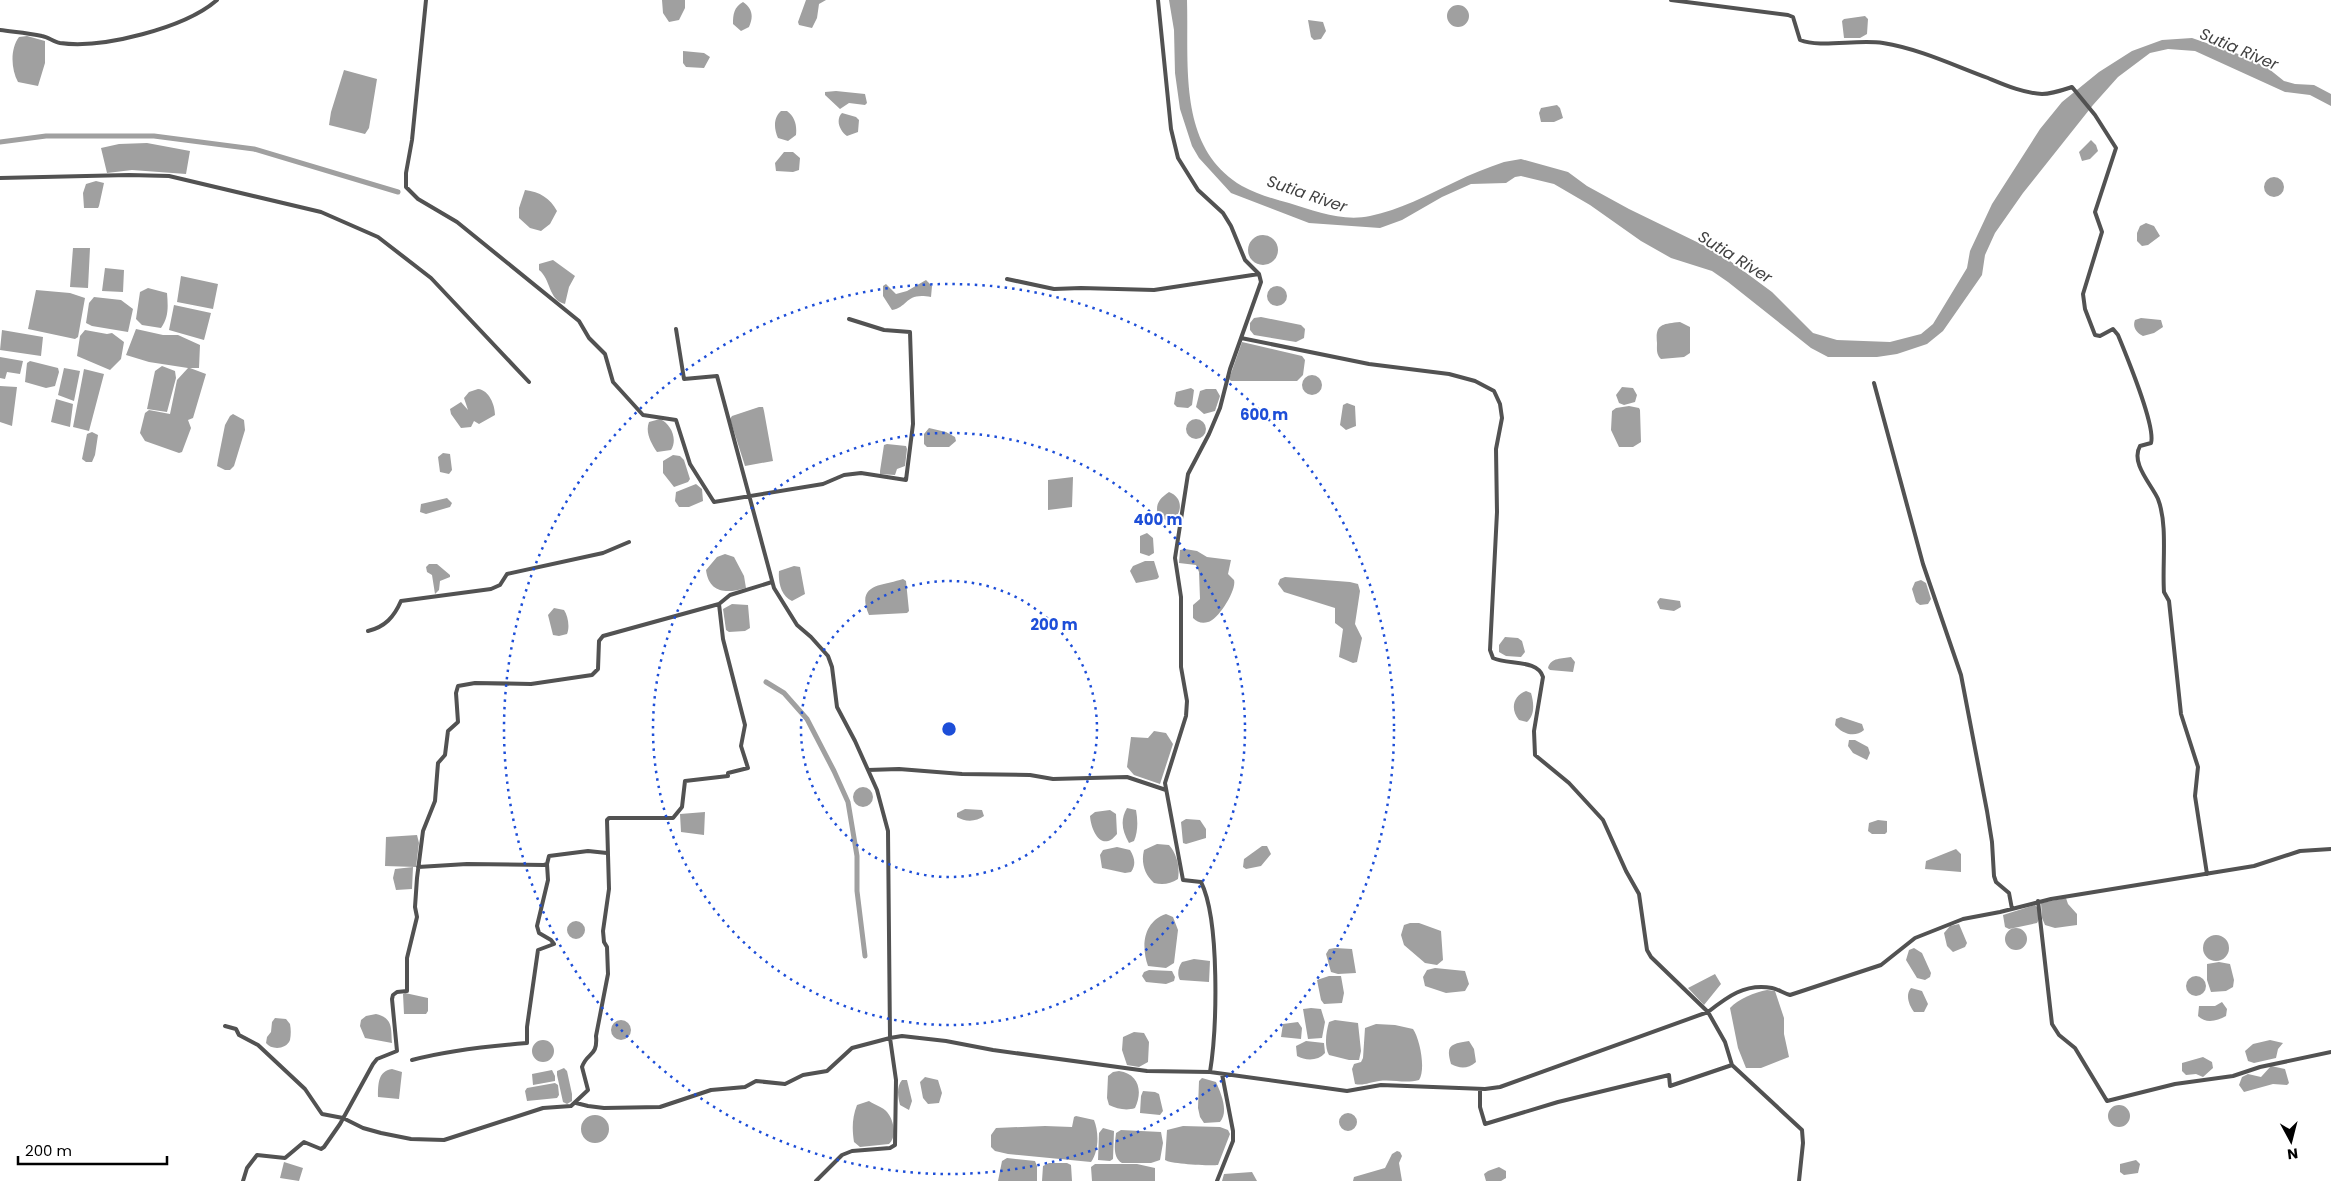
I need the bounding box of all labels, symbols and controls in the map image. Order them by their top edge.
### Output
water label: Sutia River [2196,22,2283,76]
water label: Sutia River [1264,170,1351,219]
water label: Sutia River [1694,225,1777,289]
text: 600 m [1240,404,1288,425]
text: 400 m [1134,509,1183,530]
text: 200 m [1030,614,1078,635]
centre of rings [940,720,958,738]
north arrow [2266,1116,2316,1166]
scale bar [18,1134,166,1166]
text: 200 m [25,1140,72,1161]
text: N [2286,1143,2299,1164]

